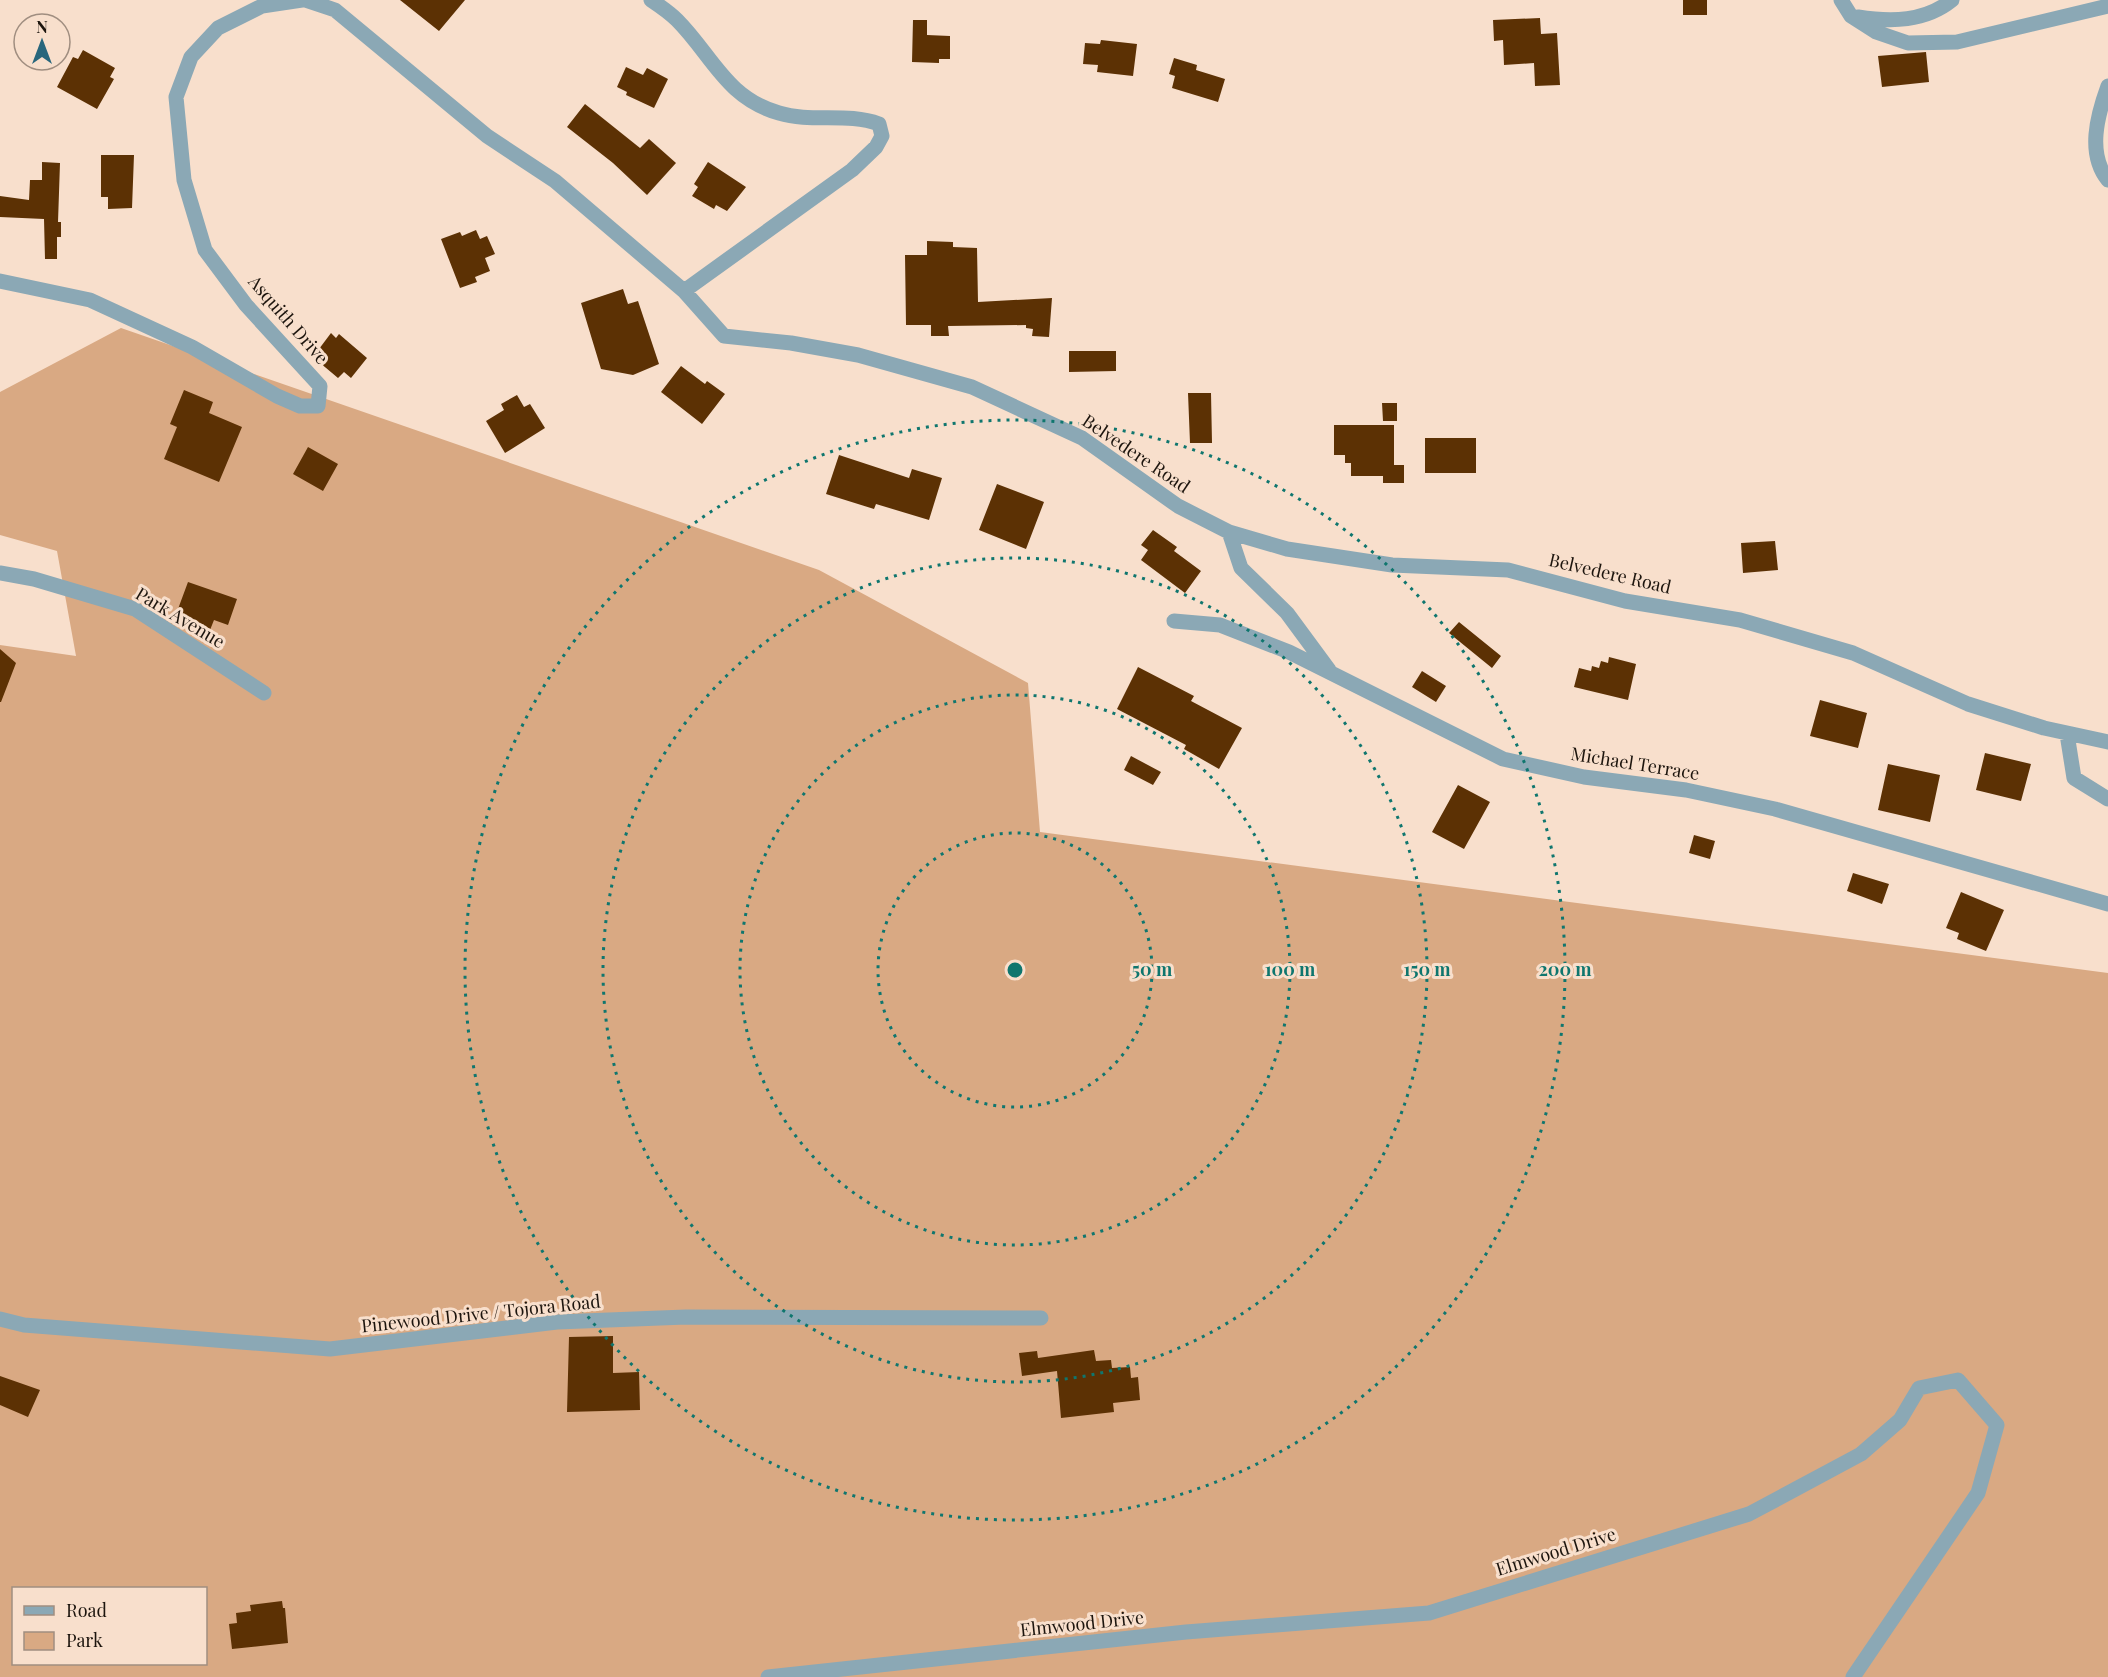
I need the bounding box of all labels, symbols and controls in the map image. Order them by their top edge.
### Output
north arrow [12,12,72,72]
text: N [36,16,48,37]
street label: Asquith Drive [243,269,334,369]
street label: Belvedere Road [1078,408,1196,498]
street label: Belvedere Road [1547,547,1674,599]
street label: Park Avenue [131,581,230,653]
street label: Michael Terrace [1569,741,1701,785]
text: 50 m [1132,957,1173,981]
text: 100 m [1265,957,1316,981]
text: 150 m [1403,957,1451,981]
text: 200 m [1538,957,1592,981]
centre of rings [1005,960,1025,980]
street label: Pinewood Drive / Tojora Road [360,1288,602,1338]
street label: Elmwood Drive [1493,1521,1619,1581]
legend [12,1587,207,1665]
text: Road [66,1598,107,1622]
street label: Elmwood Drive [1019,1605,1145,1641]
text: Park [66,1628,103,1652]

